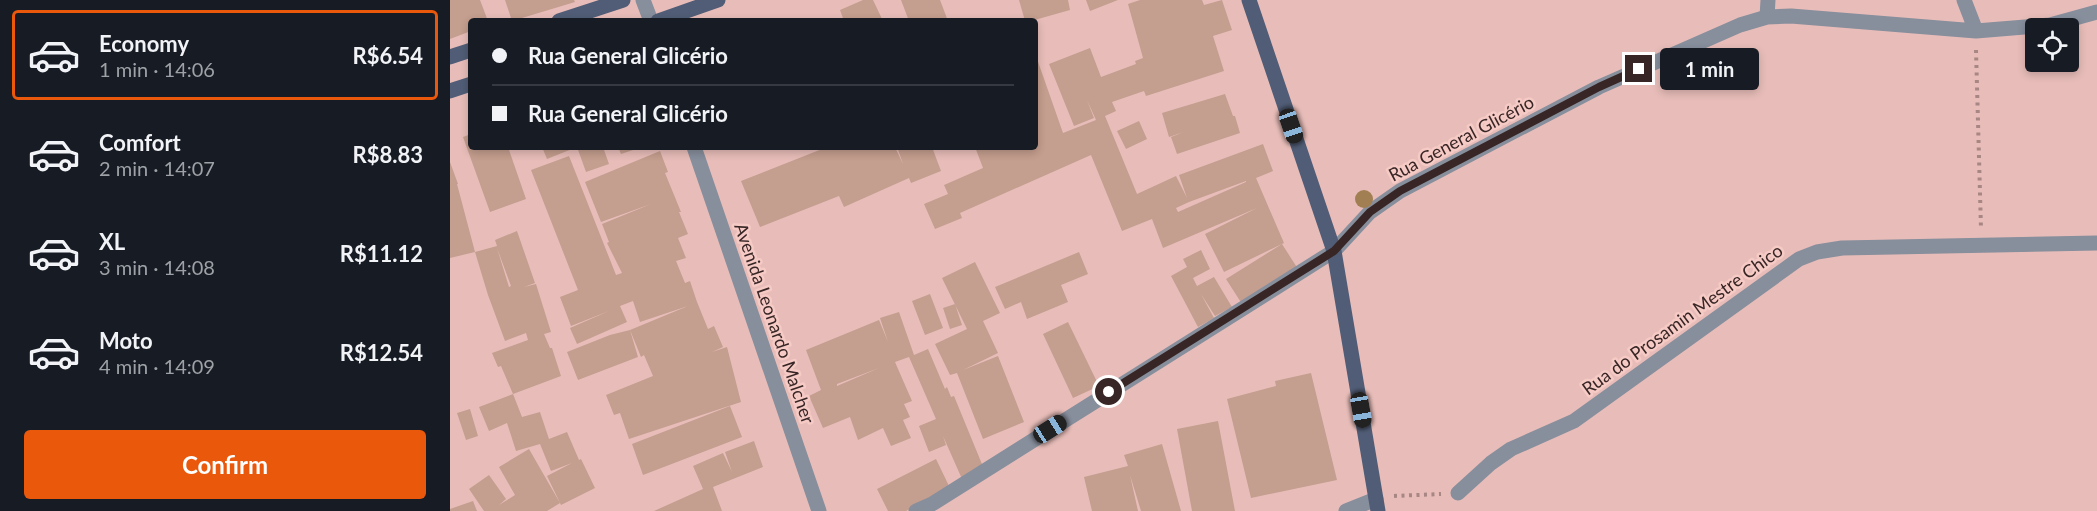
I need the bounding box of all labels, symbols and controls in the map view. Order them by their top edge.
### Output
map controls [2025,18,2079,72]
button: locate [2025,18,2079,72]
icon: car [27,28,81,82]
text: Economy [99,30,189,57]
text: R$6.54 [353,42,423,69]
text: Rua General Glicério [528,42,728,69]
callout: 1 min [1660,48,1759,90]
route end [1625,55,1652,82]
text: 1 min · 14:06 [99,57,215,81]
text: 1 min [1685,57,1734,81]
street label: Rua General Glicério [1385,90,1537,186]
text: Rua General Glicério [528,100,728,127]
car [1277,106,1305,146]
icon: car [27,127,81,181]
text: Comfort [99,129,181,156]
text: R$8.83 [353,141,423,168]
text: 2 min · 14:07 [99,156,215,180]
street label: Avenida Leonardo Malcher [730,220,820,427]
icon: car [27,226,81,280]
text: XL [99,228,125,255]
street label: Rua do Prosamin Mestre Chico [1577,239,1787,399]
text: R$11.12 [340,240,423,267]
text: 3 min · 14:08 [99,255,215,279]
icon: car [27,325,81,379]
text: Moto [99,327,153,354]
text: R$12.54 [340,339,423,366]
text: 4 min · 14:09 [99,354,215,378]
route start [1095,378,1122,405]
car [1349,391,1373,429]
car [1030,412,1070,446]
button: Confirm [24,430,426,499]

